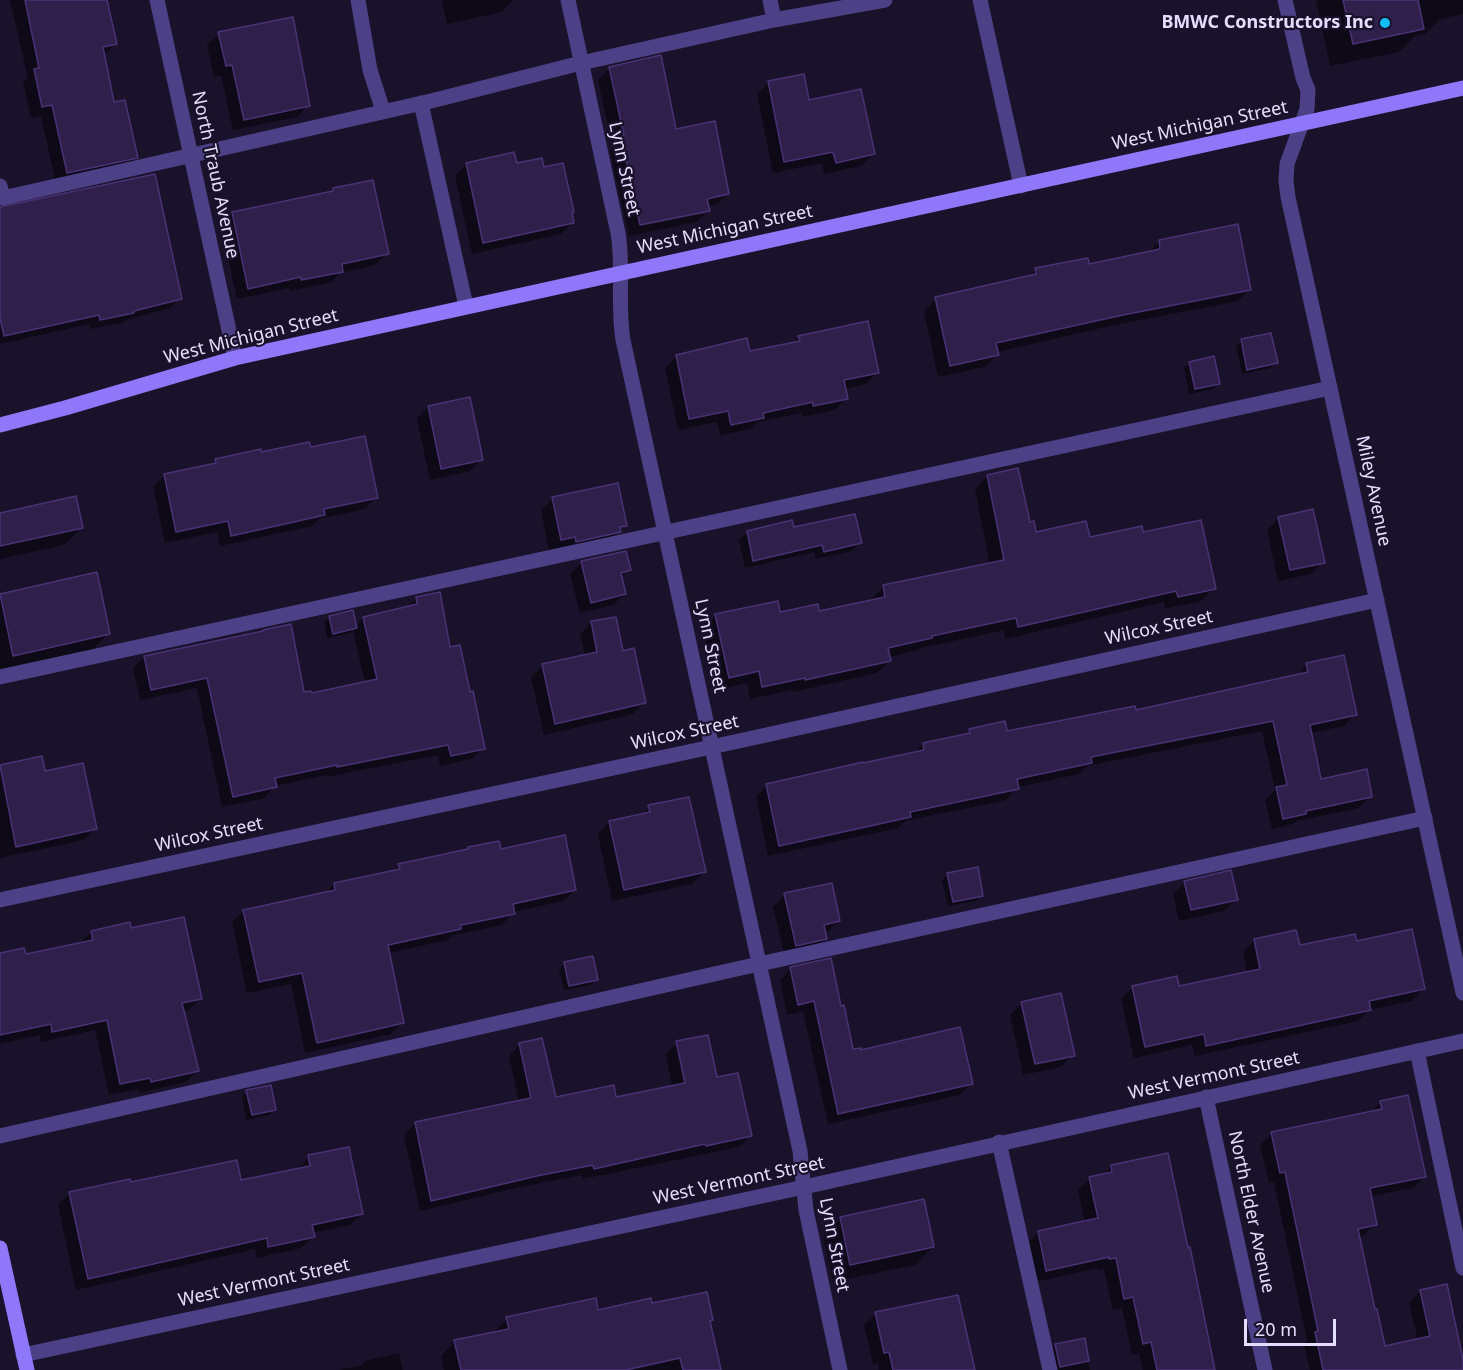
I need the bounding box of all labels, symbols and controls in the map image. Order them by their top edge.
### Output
place label: BMWC Constructors Inc [1161,12,1373,34]
marker: BMWC Constructors Inc [1378,16,1392,30]
street label: North Traub Avenue [187,89,243,261]
street label: West Michigan Street [1110,97,1290,155]
street label: Lynn Street [603,120,645,218]
street label: West Michigan Street [635,201,815,259]
street label: West Michigan Street [162,305,340,369]
street label: Miley Avenue [1351,434,1395,548]
street label: Lynn Street [689,597,731,695]
street label: Wilcox Street [1103,606,1215,650]
street label: Wilcox Street [629,711,741,755]
street label: Wilcox Street [153,813,265,857]
street label: West Vermont Street [1126,1047,1302,1105]
street label: North Elder Avenue [1223,1129,1279,1295]
street label: West Vermont Street [651,1152,827,1210]
street label: Lynn Street [814,1196,854,1294]
street label: West Vermont Street [176,1254,352,1312]
scale bar [1247,1307,1338,1345]
text: 20 m [1255,1317,1297,1341]

